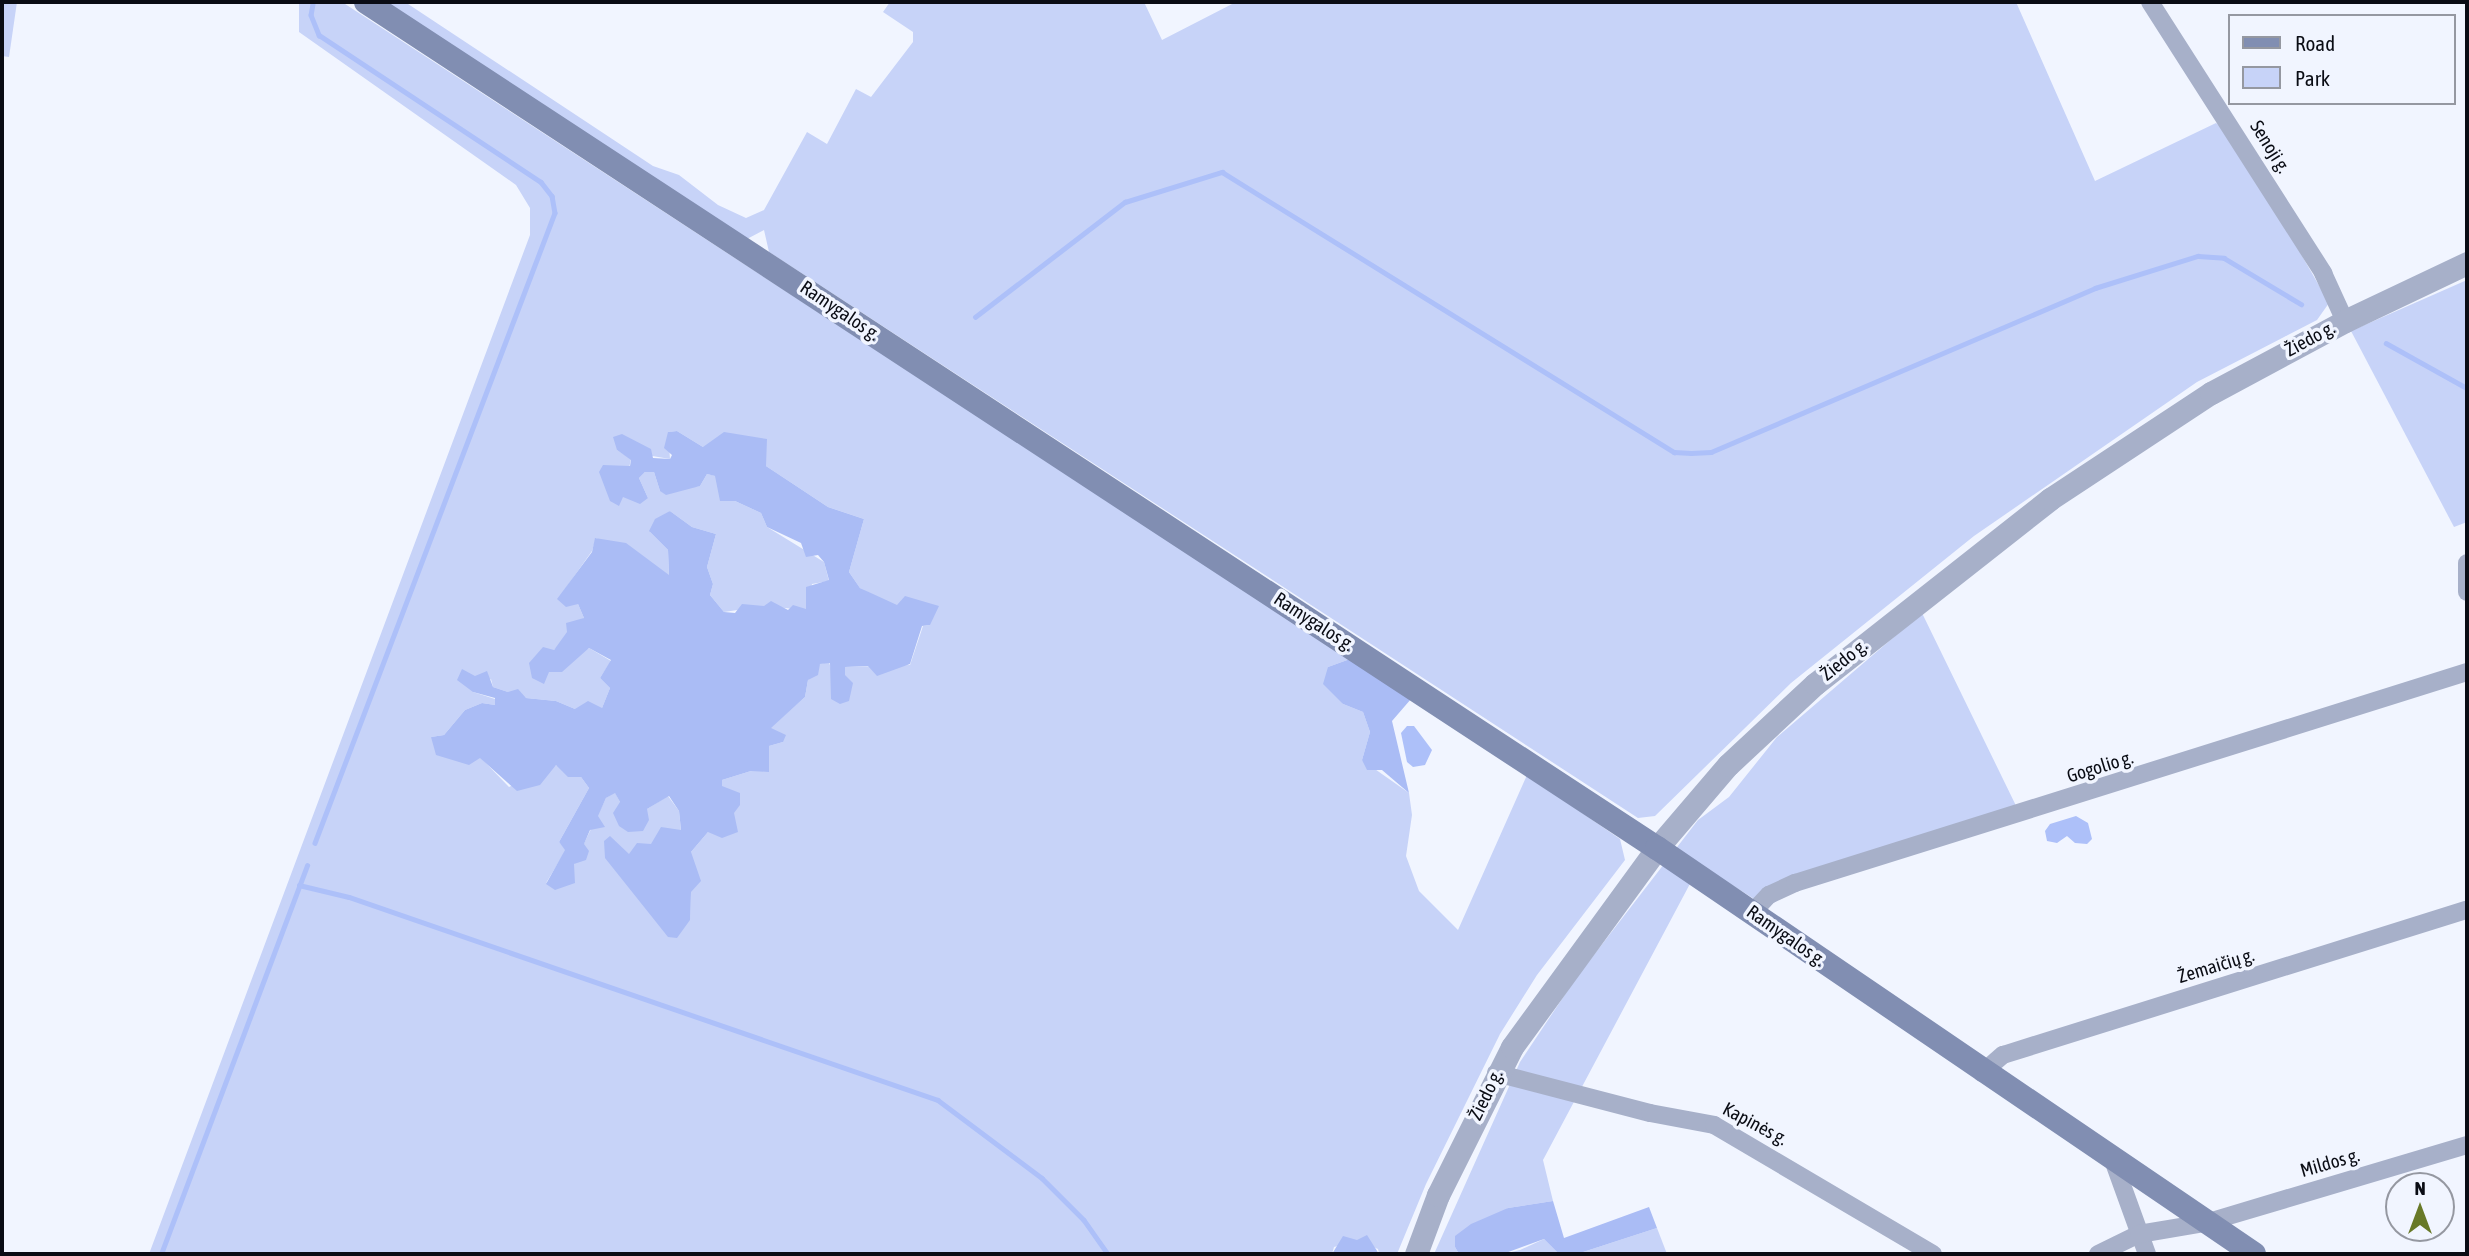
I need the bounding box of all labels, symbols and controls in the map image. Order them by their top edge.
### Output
legend [2228,14,2455,105]
text: Road [2295,31,2335,55]
text: Park [2295,66,2330,90]
street label: Senoji g. [2245,117,2295,177]
street label: Ramygalos g. [796,276,884,346]
street label: Žiedo g. [2281,316,2339,362]
street label: Ramygalos g. [1270,588,1358,656]
street label: Žiedo g. [1816,634,1872,686]
street label: Gogolio g. [2064,746,2136,788]
street label: Ramygalos g. [1742,901,1830,971]
street label: Žemaičių g. [2175,944,2257,988]
street label: Žiedo g. [1464,1066,1508,1124]
street label: Kapinės g. [1719,1098,1791,1150]
street label: Mildos g. [2298,1144,2362,1182]
north arrow [2385,1172,2455,1242]
text: N [2414,1177,2426,1199]

